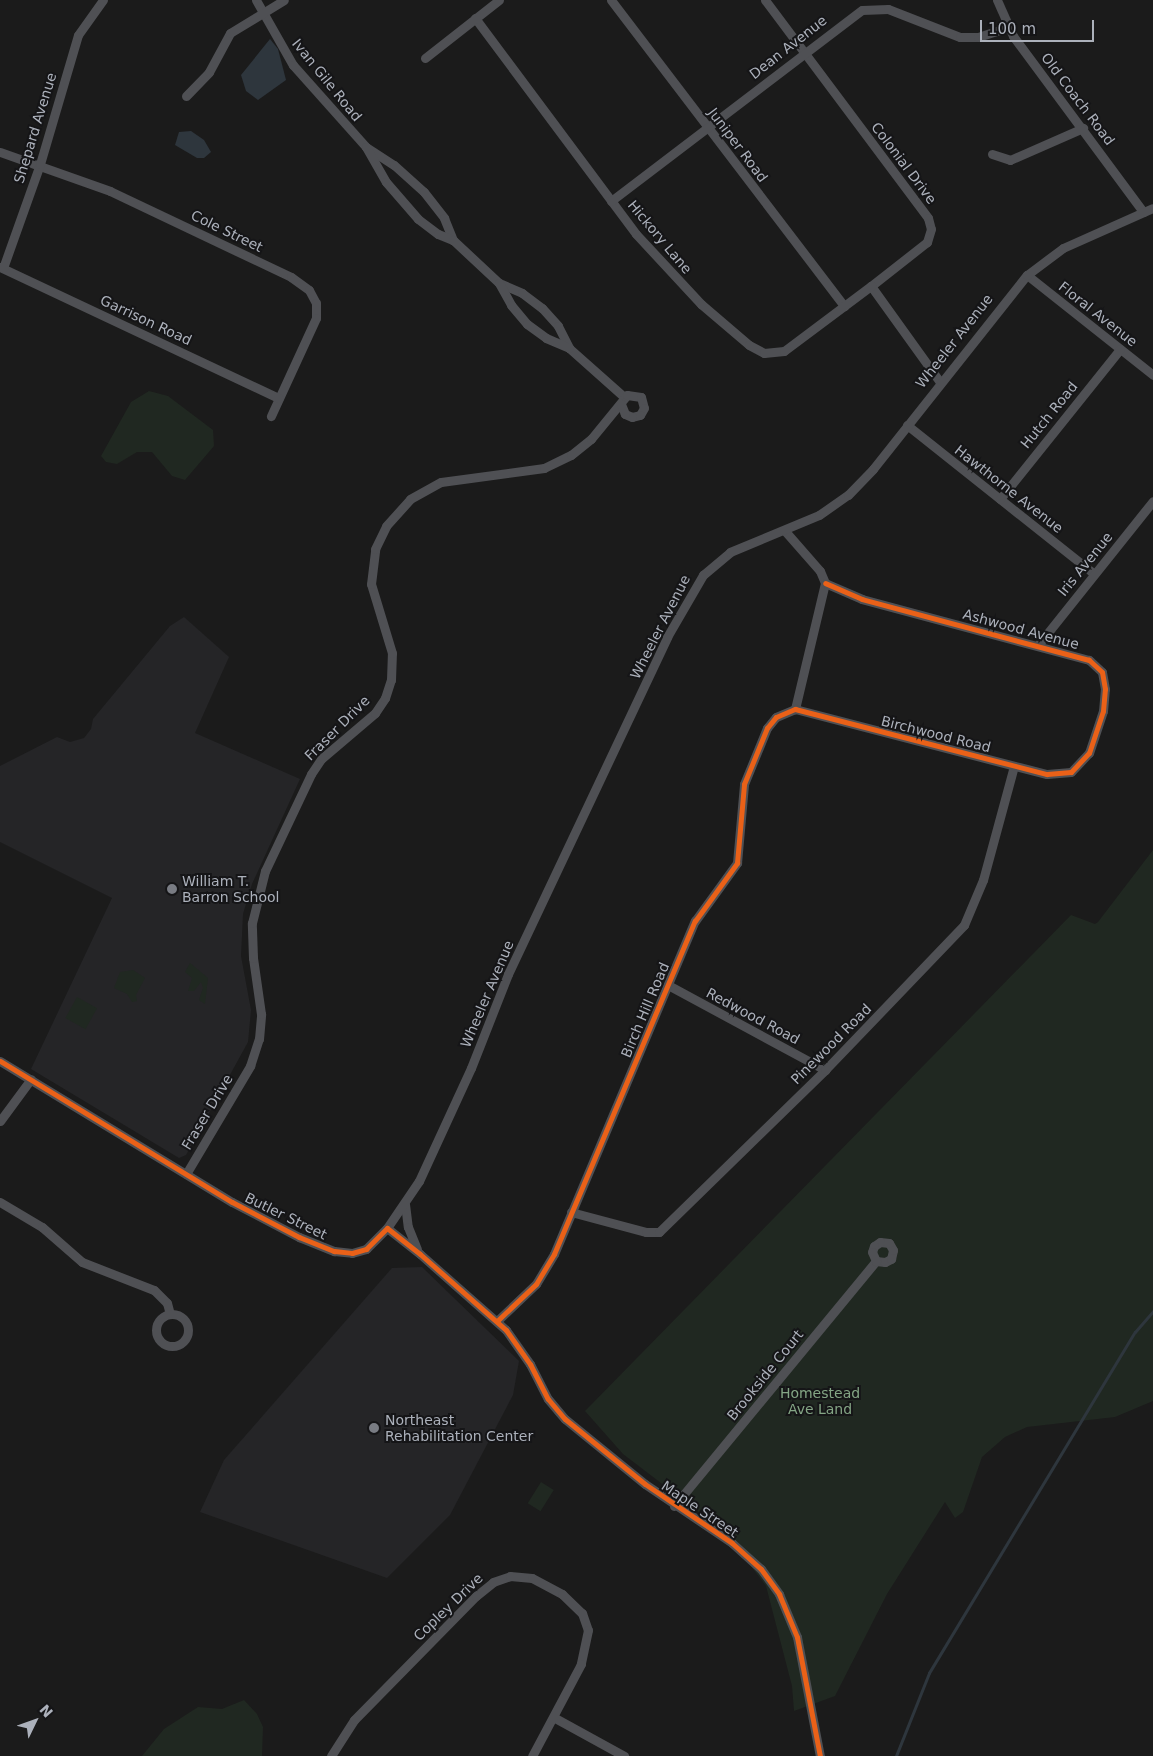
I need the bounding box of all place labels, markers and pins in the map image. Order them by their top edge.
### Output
place label: William T. Barron School [182,873,280,906]
marker: William T. Barron School [166,883,178,895]
place label: Northeast Rehabilitation Center [385,1412,533,1444]
marker: Northeast Rehabilitation Center [367,1421,381,1435]

